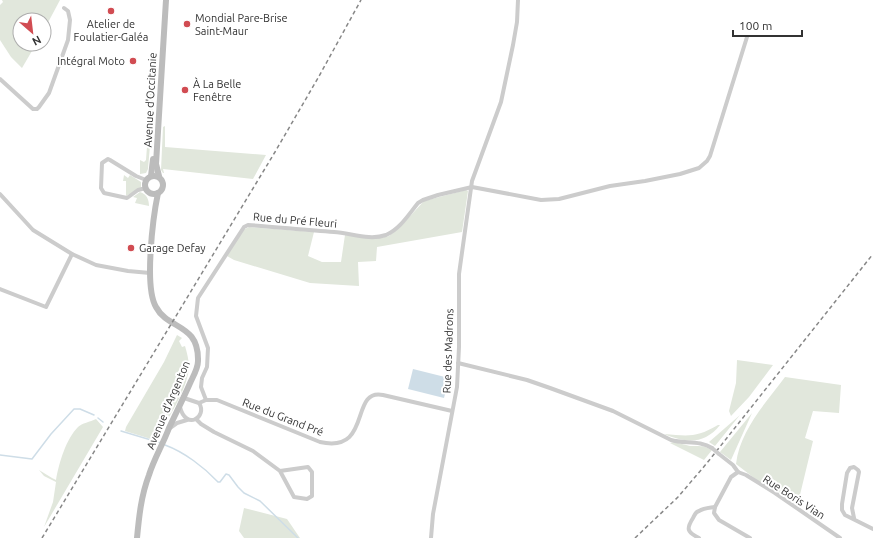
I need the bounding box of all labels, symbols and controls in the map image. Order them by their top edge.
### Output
marker: Atelier de Foulatier-Galéa [106,6,116,16]
north arrow [12,12,52,52]
place label: Mondial Pare-Brise Saint-Maur [195,12,288,37]
scale bar [733,12,802,38]
place label: Atelier de Foulatier-Galéa [74,18,148,43]
marker: Mondial Pare-Brise Saint-Maur [182,19,192,29]
text: 100 m [739,19,772,32]
text: N [30,34,43,48]
street label: Avenue d'Occitanie [142,52,158,148]
place label: Intégral Moto [57,55,125,67]
marker: Intégral Moto [128,56,138,66]
place label: À La Belle Fenêtre [193,77,241,103]
marker: À La Belle Fenêtre [180,85,190,95]
street label: Rue du Pré Fleuri [253,210,337,230]
place label: Garage Defay [139,242,206,254]
marker: Garage Defay [126,243,136,253]
street label: Rue des Madrons [441,308,455,394]
street label: Avenue d'Argenton [144,359,192,451]
street label: Rue du Grand Pré [241,396,325,438]
street label: Rue Boris Vian [761,473,827,521]

